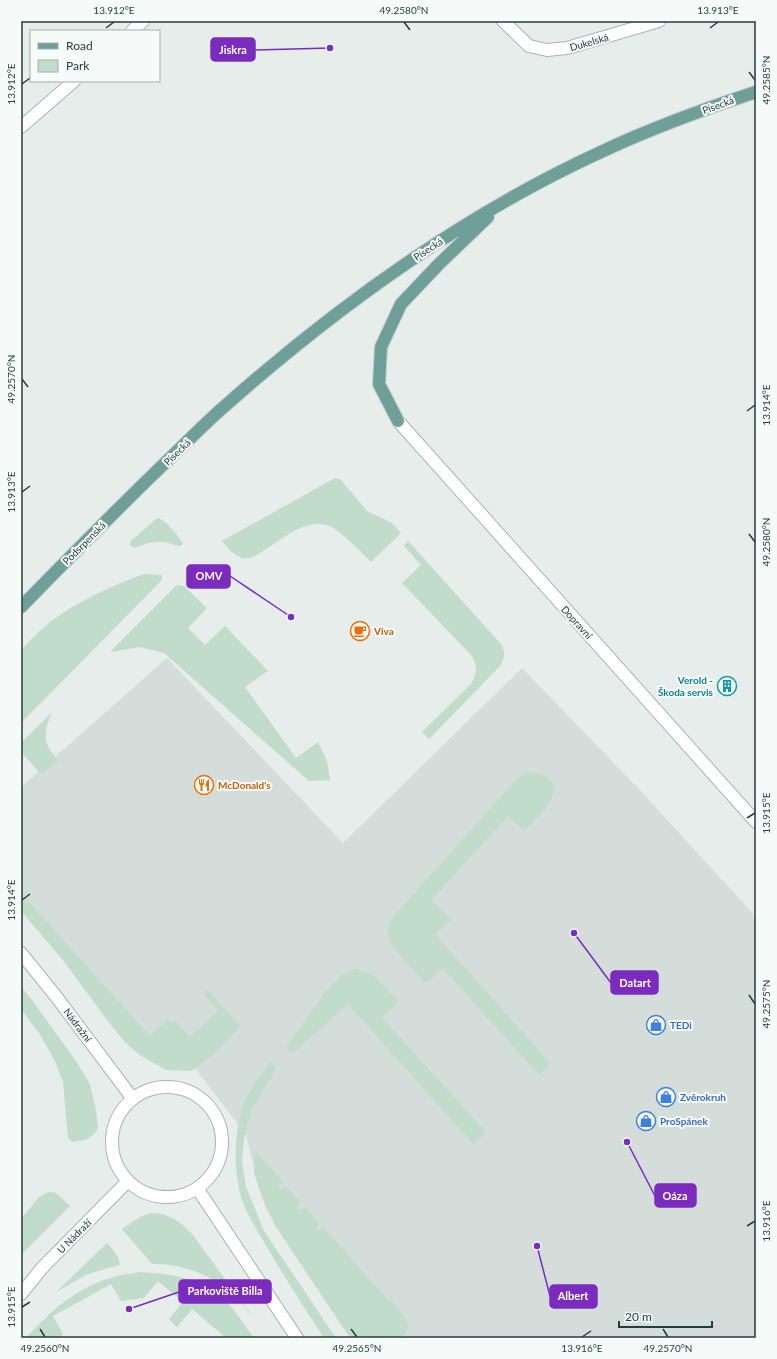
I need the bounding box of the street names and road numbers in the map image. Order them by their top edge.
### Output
street label: Dukelská [568,31,610,53]
street label: Písecká [701,94,735,116]
street label: Písecká [411,235,445,263]
street label: Písecká [161,436,193,468]
street label: Podsrpenská [60,519,108,567]
street label: Dopravní [559,603,595,641]
street label: Nádražní [61,1006,95,1045]
street label: U Nádraží [54,1216,94,1256]

